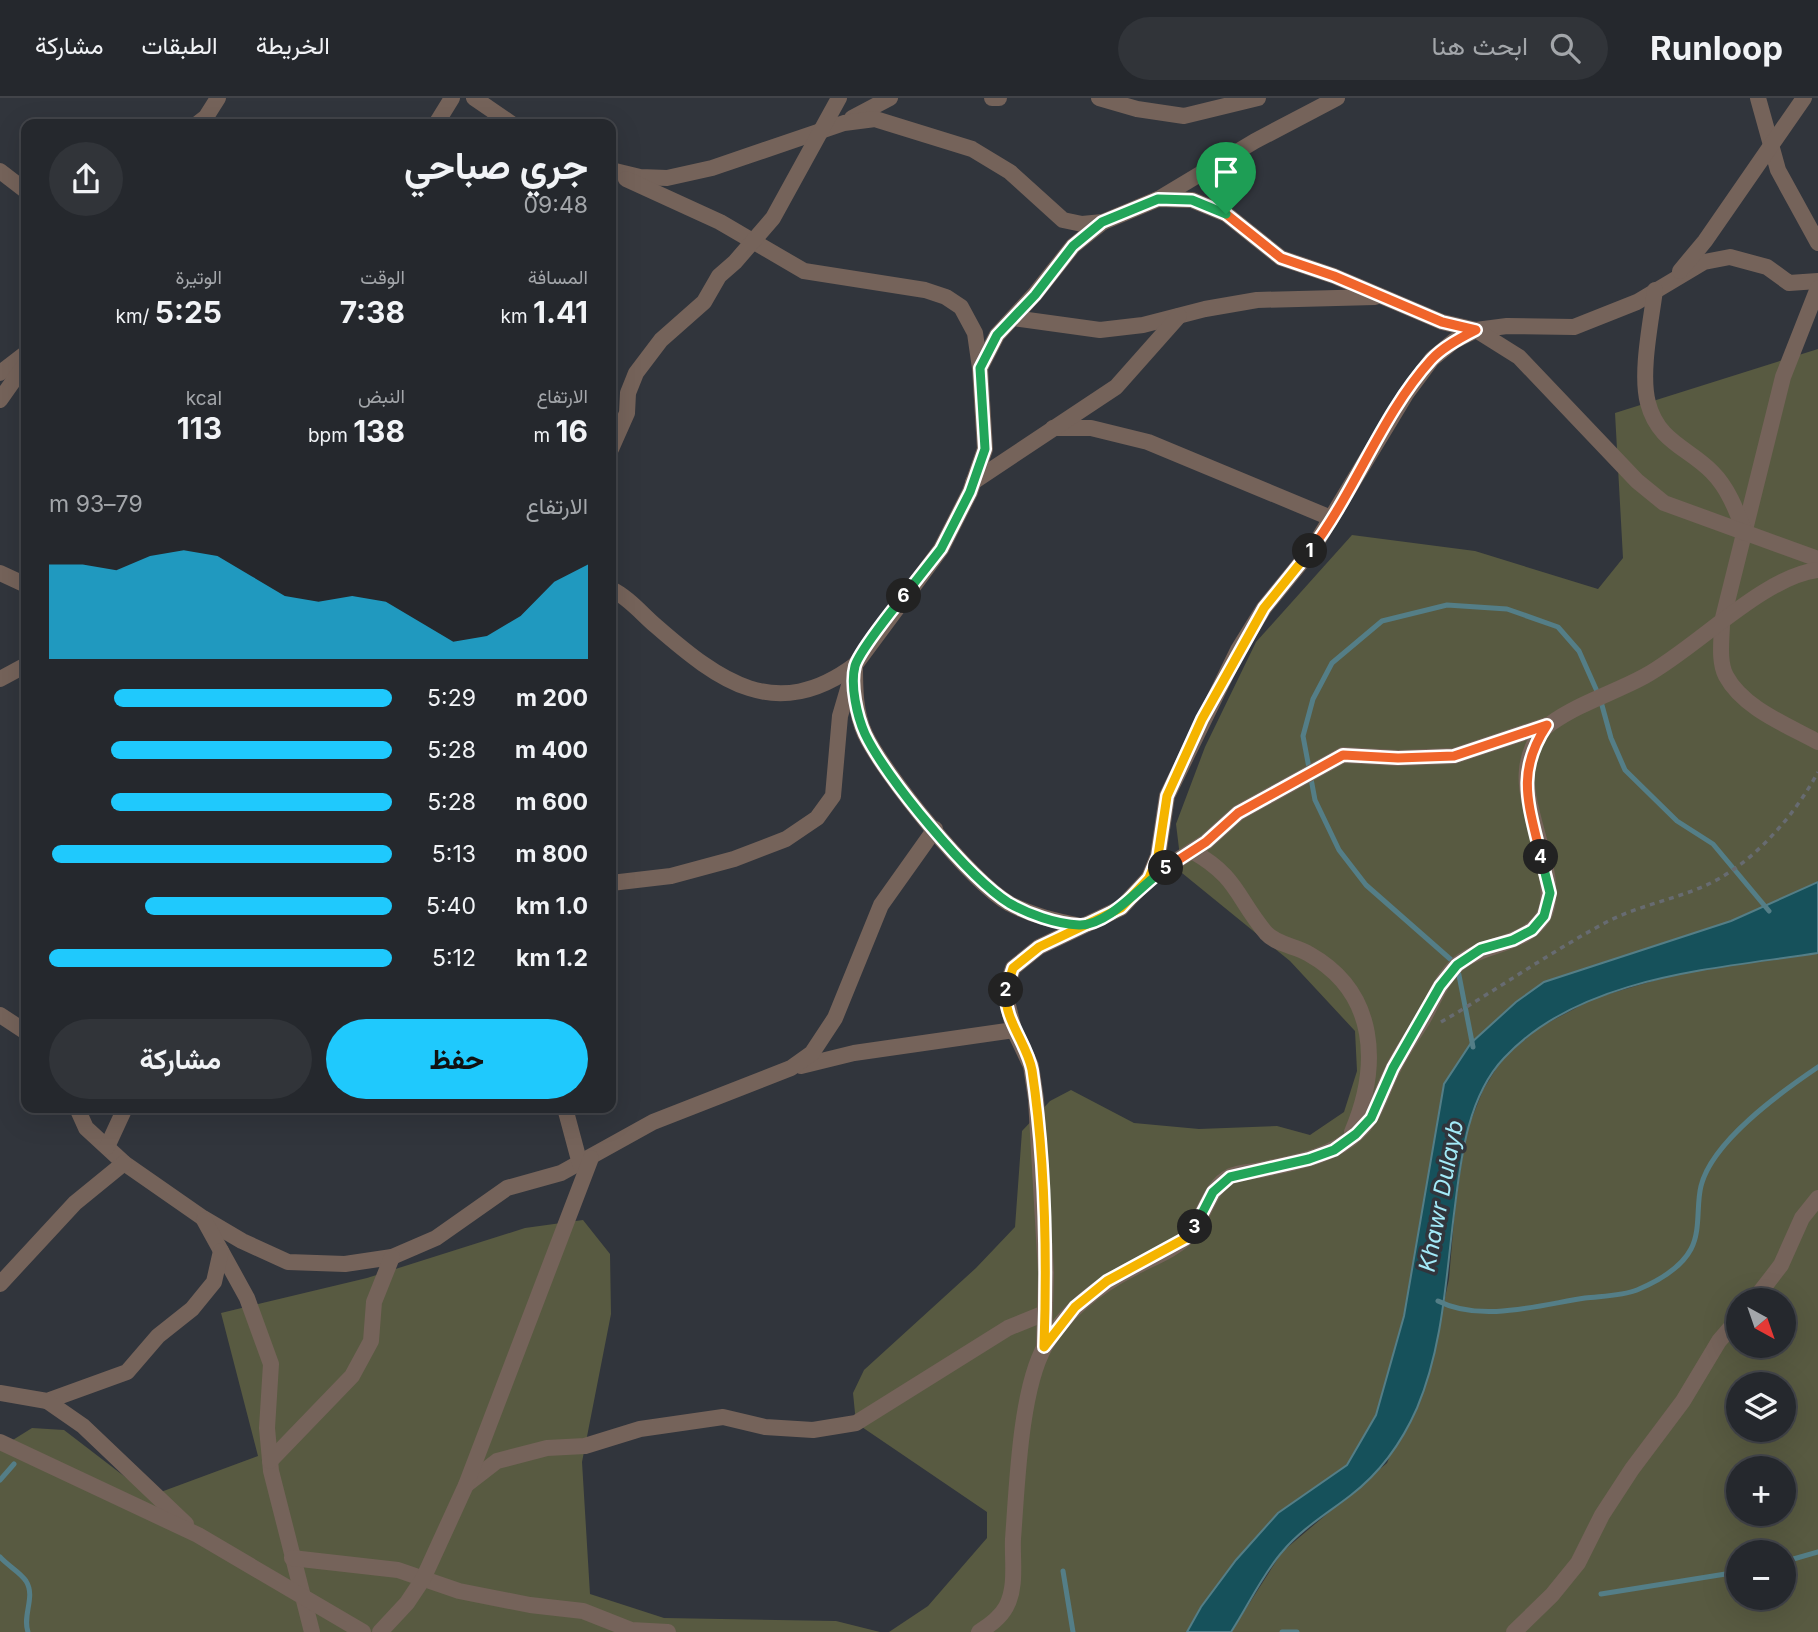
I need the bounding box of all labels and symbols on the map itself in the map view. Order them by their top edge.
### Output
pin [1196,142,1256,214]
pin: 1 [1292,533,1328,568]
pin: 6 [886,578,922,614]
pin: 4 [1524,840,1558,874]
pin: 5 [1148,850,1184,886]
pin: 2 [988,972,1024,1008]
water label: Khawr Dulayb [1413,1118,1469,1274]
pin: 3 [1178,1210,1212,1244]
north arrow [1726,1288,1796,1358]

